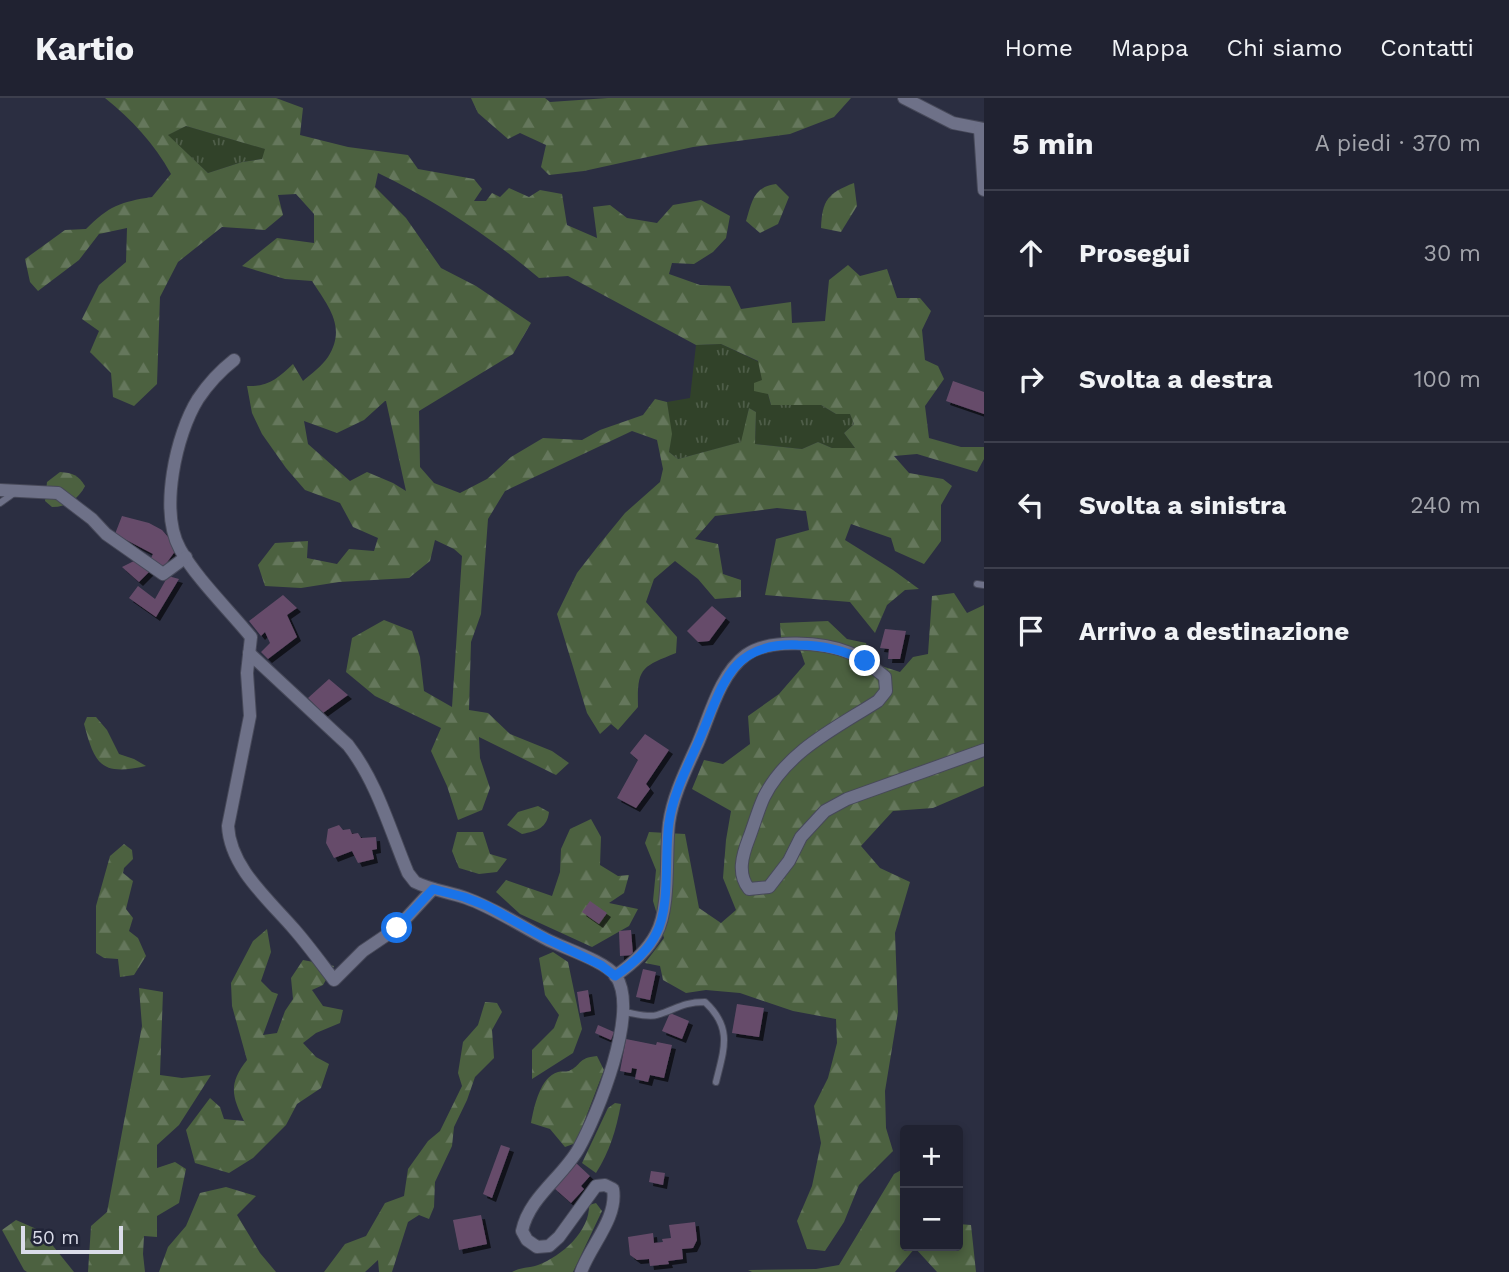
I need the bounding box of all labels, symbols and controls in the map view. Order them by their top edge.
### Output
text: Kartio [35,29,134,68]
text: Home [1004,34,1073,62]
text: Mappa [1111,34,1189,62]
text: Chi siamo [1227,34,1342,62]
text: Contatti [1380,34,1474,62]
text: 5 min [1012,126,1094,161]
text: A piedi · 370 m [1315,130,1481,157]
icon: ahead [1012,234,1050,272]
text: Prosegui [1079,238,1190,268]
text: 30 m [1424,240,1481,267]
icon: right [1012,360,1050,398]
text: Svolta a destra [1079,364,1272,394]
text: 100 m [1414,366,1481,393]
icon: left [1012,486,1050,524]
text: Svolta a sinistra [1079,490,1286,520]
text: 240 m [1410,492,1481,519]
icon: arrive [1012,612,1050,650]
text: Arrivo a destinazione [1079,616,1349,646]
route end [849,645,880,676]
route start [381,912,412,943]
map controls [900,1125,963,1251]
button: + [900,1125,963,1188]
button: − [900,1188,963,1251]
scale bar [21,1223,122,1255]
text: 50 m [32,1226,79,1249]

